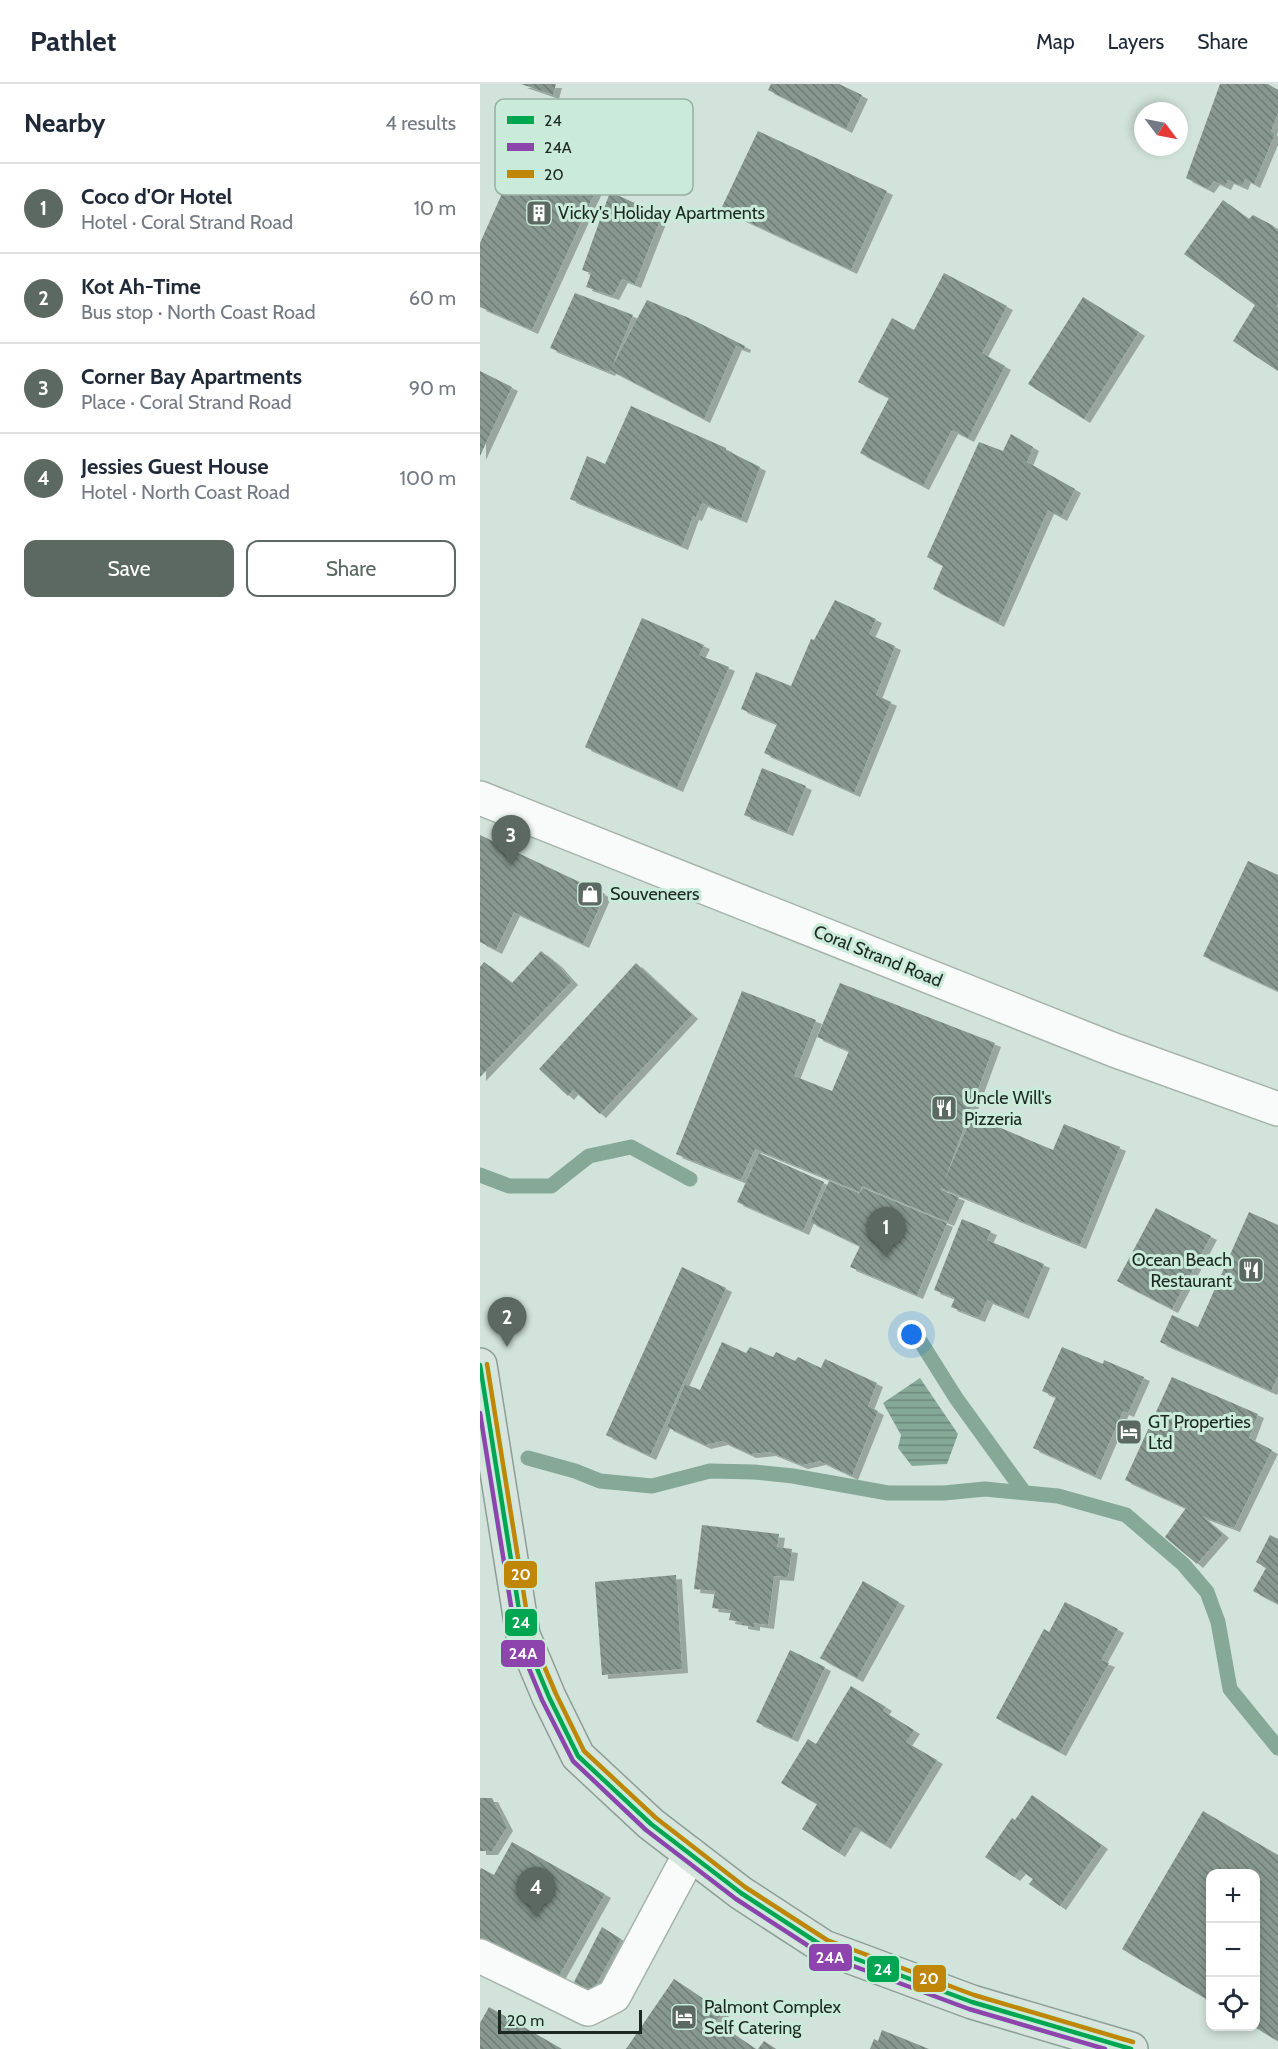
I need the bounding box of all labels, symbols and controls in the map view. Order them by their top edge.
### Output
text: Pathlet [30,24,116,58]
text: Map [1036,29,1075,54]
text: Layers [1108,29,1164,54]
text: Share [1197,29,1248,54]
legend [495,99,693,195]
north arrow [1134,102,1188,156]
text: Nearby [24,107,105,139]
text: 4 results [385,111,456,135]
text: 24 [544,111,562,130]
text: 24A [544,138,572,157]
text: 20 [544,165,564,184]
text: Coco d'Or Hotel [81,183,232,210]
text: 1 [40,196,47,220]
text: 10 m [413,196,456,220]
building icon: Vicky's Holiday Apartments [524,198,554,228]
place label: Vicky's Holiday Apartments [558,202,765,224]
text: Hotel · Coral Strand Road [81,210,293,234]
text: Kot Ah-Time [81,273,201,300]
text: 2 [38,286,49,310]
text: 60 m [409,286,456,310]
text: Bus stop · North Coast Road [81,300,316,324]
text: Corner Bay Apartments [81,363,302,390]
text: 3 [38,376,49,400]
text: 90 m [409,376,456,400]
text: Place · Coral Strand Road [81,390,292,414]
text: Jessies Guest House [81,453,269,480]
text: 4 [37,466,50,490]
text: 100 m [400,466,456,490]
text: Hotel · North Coast Road [81,480,290,504]
button: Save [24,540,234,597]
button: Share [246,540,456,597]
pin: 3 [492,816,531,865]
shop icon: Souveneers [575,879,605,909]
place label: Souveneers [610,883,699,905]
street label: Coral Strand Road [810,920,946,992]
place label: Uncle Will's Pizzeria [964,1087,1052,1130]
restaurant icon: Uncle Will's Pizzeria [929,1093,959,1123]
pin: 1 [866,1208,906,1257]
place label: Ocean Beach Restaurant [1132,1249,1232,1292]
restaurant icon: Ocean Beach Restaurant [1236,1255,1266,1285]
pin: 2 [488,1298,526,1347]
your location [897,1320,926,1349]
place label: GT Properties Ltd [1148,1411,1251,1454]
hotel icon: GT Properties Ltd [1114,1417,1144,1447]
line badge: 20 [503,1560,538,1589]
text: 20 [511,1565,531,1584]
line badge: 24 [504,1608,538,1637]
text: 24 [512,1613,530,1632]
line badge: 24A [500,1639,546,1668]
text: 24A [509,1644,537,1663]
pin: 4 [516,1868,556,1917]
map controls [1206,1869,1260,2031]
button: + [1206,1869,1260,1923]
button: − [1206,1923,1260,1977]
line badge: 24A [808,1943,853,1972]
text: 24A [816,1948,844,1967]
line badge: 24 [866,1955,900,1983]
text: 24 [874,1960,892,1979]
line badge: 20 [912,1964,947,1993]
text: 20 [919,1969,939,1988]
button: locate [1206,1977,1260,2031]
place label: Palmont Complex Self Catering [704,1996,841,2039]
hotel icon: Palmont Complex Self Catering [669,2002,699,2032]
scale bar [498,2007,642,2034]
text: 20 m [507,2011,544,2030]

